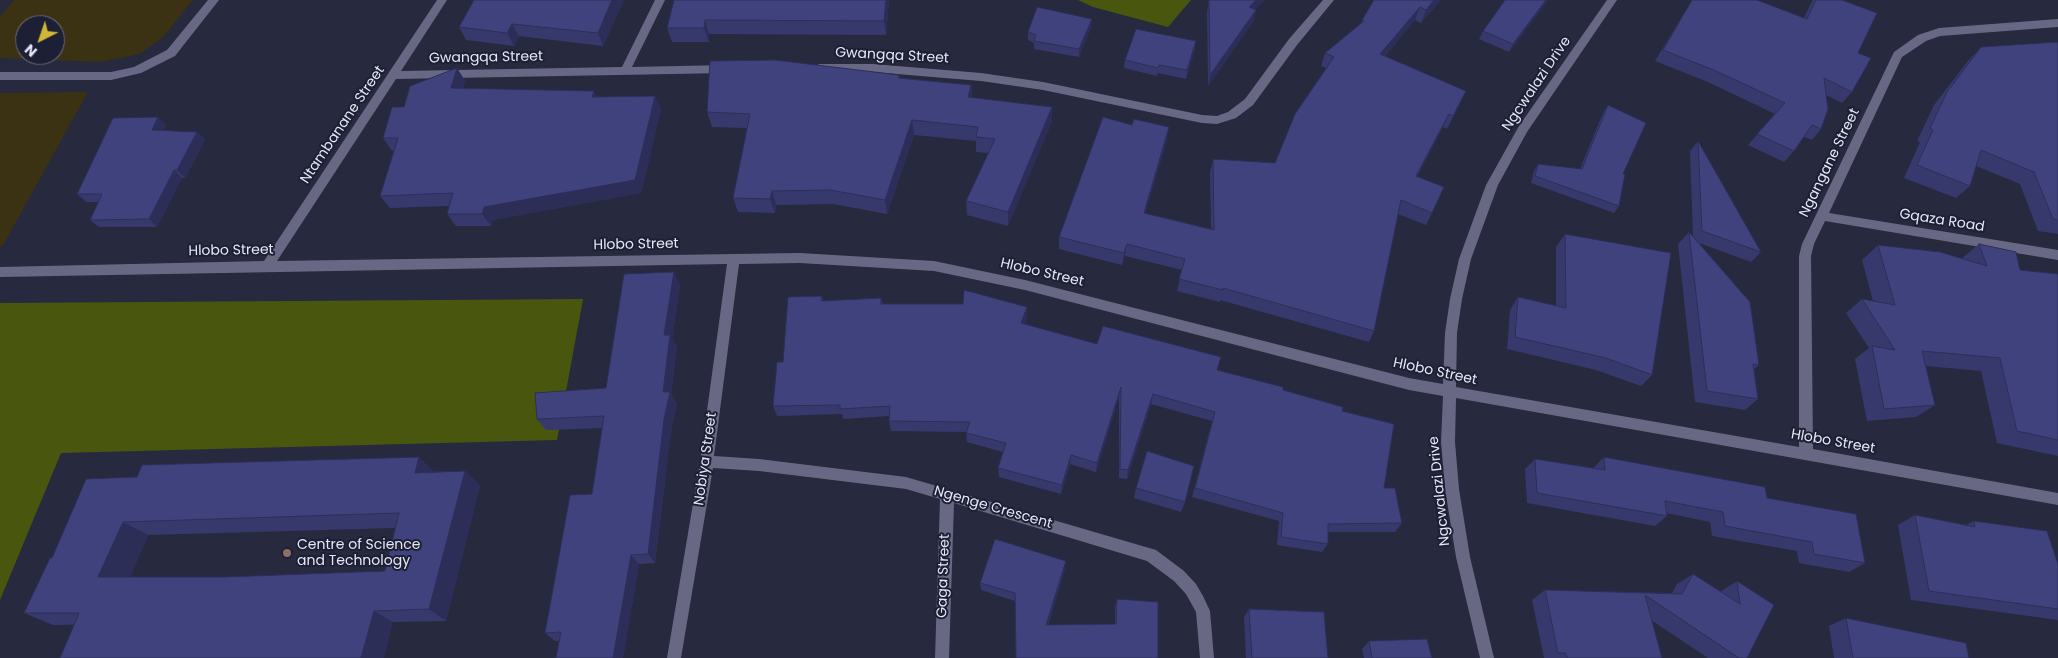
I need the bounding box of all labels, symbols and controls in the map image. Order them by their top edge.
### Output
north arrow [15,15,65,65]
street label: Ngcwalazi Drive [1499,34,1575,134]
text: N [20,40,41,62]
street label: Gwangqa Street [835,45,949,67]
street label: Gwangqa Street [429,49,543,67]
street label: Ntambanane Street [297,63,389,187]
street label: Ngangane Street [1796,106,1864,220]
street label: Gqaza Road [1898,206,1986,236]
street label: Hlobo Street [593,236,679,254]
street label: Hlobo Street [188,242,274,260]
street label: Hlobo Street [999,255,1085,291]
street label: Hlobo Street [1392,355,1478,389]
street label: Nobiya Street [691,411,721,507]
street label: Hlobo Street [1790,426,1876,458]
street label: Ngcwalazi Drive [1426,435,1454,547]
street label: Ngenge Crescent [932,483,1054,533]
street label: Gaga Street [934,534,954,618]
place label: Centre of Science and Technology [297,537,420,570]
marker: Centre of Science and Technology [281,547,293,559]

